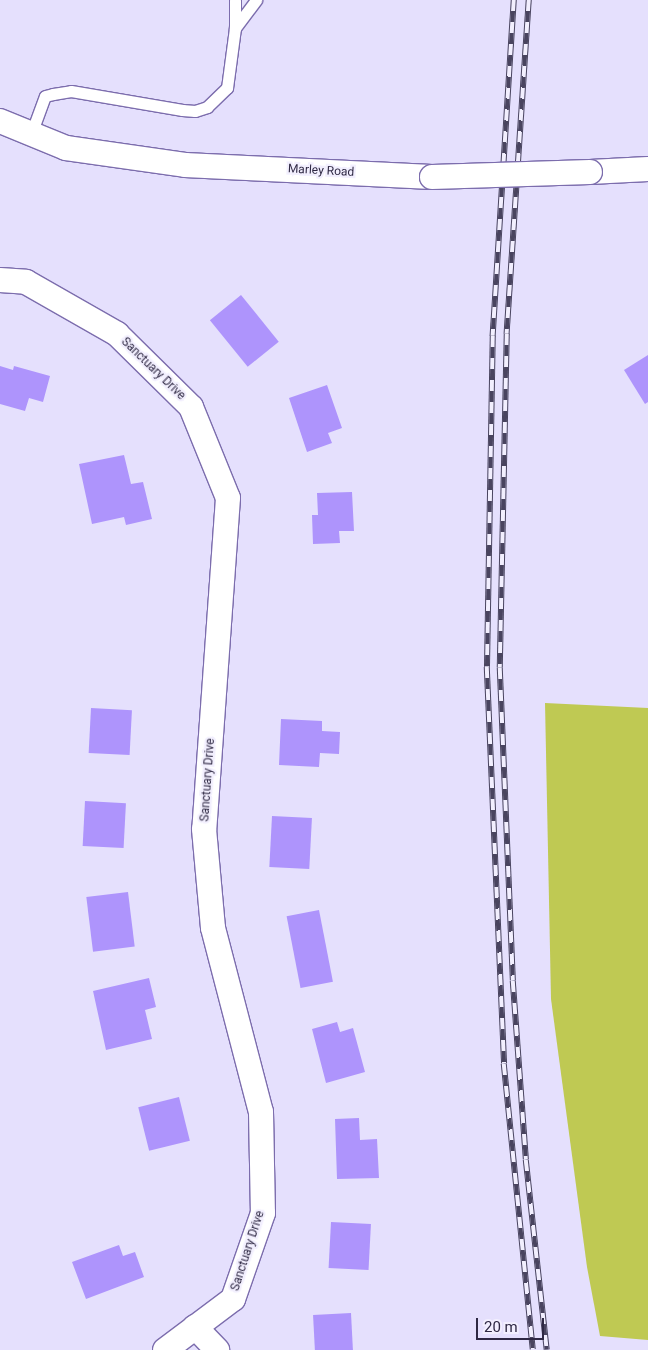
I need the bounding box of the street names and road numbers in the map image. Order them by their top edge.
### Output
street label: Marley Road [287,162,355,180]
street label: Sanctuary Drive [118,335,188,403]
street label: Sanctuary Drive [198,738,218,822]
street label: Sanctuary Drive [228,1209,268,1293]

